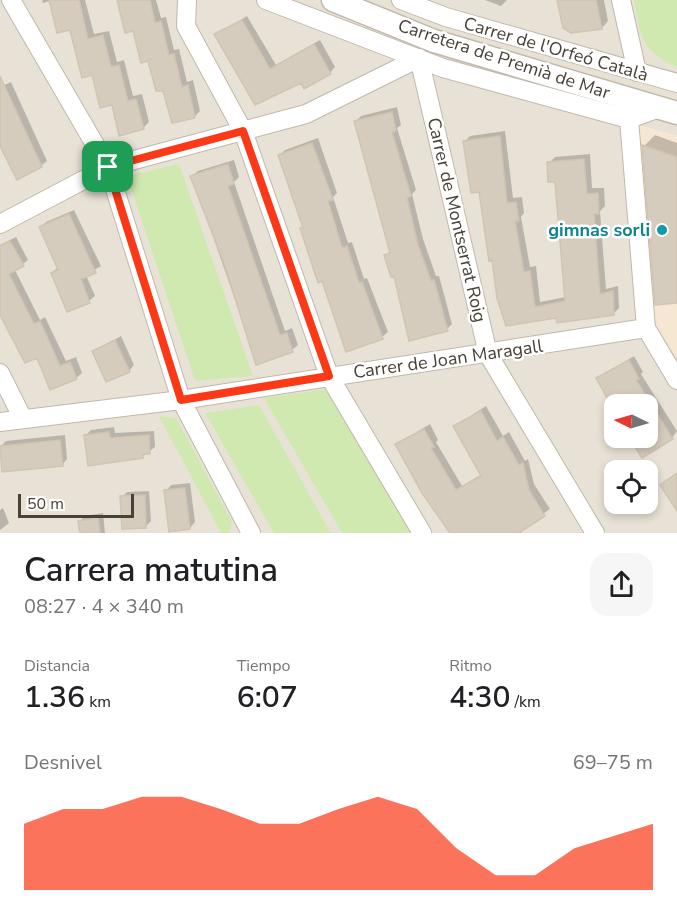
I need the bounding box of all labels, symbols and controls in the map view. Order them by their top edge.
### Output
street label: Carrer de l'Orfeó Català [461,11,651,87]
street label: Carretera de Premià de Mar [395,13,614,105]
street label: Carrer de Montserrat Roig [422,115,492,325]
pin [82,141,133,192]
icon: arrive [91,150,124,183]
place label: gimnas sorli [548,218,650,242]
marker: gimnas sorli [655,223,669,237]
street label: Carrer de Joan Maragall [352,334,545,384]
north arrow [604,394,658,448]
map controls [604,394,658,514]
button: locate [604,460,658,514]
scale bar [18,491,134,518]
text: 50 m [27,493,64,515]
text: Carrera matutina [24,548,278,593]
button: share [590,553,653,616]
text: 08:27 · 4 × 340 m [24,593,184,620]
text: Distancia [24,655,90,677]
text: Tiempo [237,655,290,677]
text: Ritmo [449,655,492,677]
text: 1.36 [24,677,85,718]
text: 6:07 [237,677,298,718]
text: 4:30 [449,677,510,718]
text: km [85,691,111,713]
text: /km [510,691,541,713]
text: Desnivel [24,749,102,776]
text: 69–75 m [573,749,653,776]

